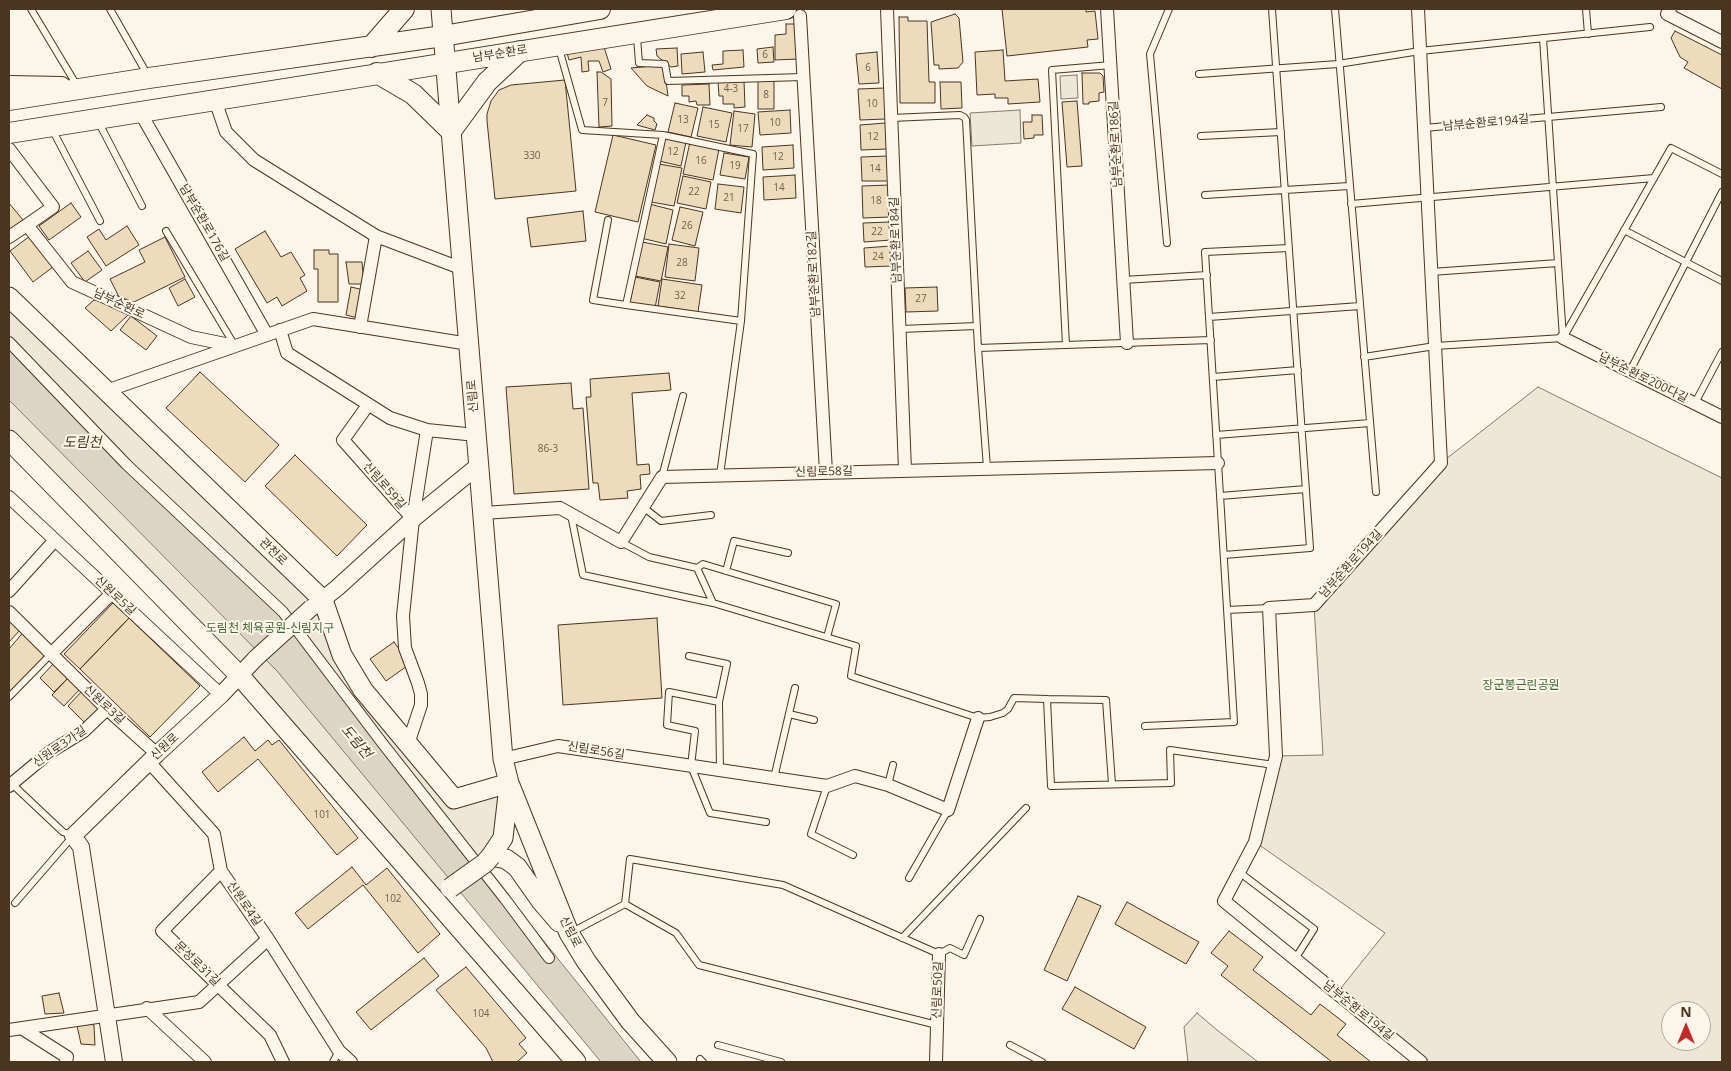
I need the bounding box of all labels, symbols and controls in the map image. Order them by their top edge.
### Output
street label: 남부순환로 [472,43,528,65]
house number: 6 [762,49,768,61]
house number: 6 [865,62,871,74]
house number: 4-3 [724,83,738,95]
house number: 8 [763,89,769,101]
house number: 7 [602,97,608,109]
house number: 10 [866,98,878,110]
street label: 남부순환로186길 [1107,100,1125,188]
street label: 남부순환로194길 [1442,112,1530,134]
house number: 13 [677,114,689,126]
house number: 10 [769,117,781,129]
house number: 15 [708,119,720,131]
house number: 17 [737,123,749,135]
house number: 12 [867,131,879,143]
house number: 12 [667,146,679,158]
house number: 330 [523,150,541,162]
house number: 12 [772,151,784,163]
house number: 16 [695,155,707,167]
house number: 19 [729,160,741,172]
house number: 14 [869,163,881,175]
street label: 남부순환로176길 [176,182,232,264]
house number: 14 [773,182,785,194]
house number: 22 [688,186,700,198]
house number: 21 [723,192,735,204]
house number: 18 [870,195,882,207]
street label: 남부순환로184길 [887,196,905,284]
house number: 26 [681,220,693,232]
house number: 22 [871,226,883,238]
street label: 남부순환로182길 [805,230,823,318]
house number: 24 [872,251,884,263]
house number: 28 [676,257,688,269]
street label: 남부순환로 [91,286,147,322]
house number: 32 [674,290,686,302]
house number: 27 [915,293,927,305]
street label: 남부순환로200다길 [1596,350,1690,406]
street label: 신림로 [464,379,482,413]
water label: 도림천 [63,435,101,451]
house number: 86-3 [538,443,558,455]
street label: 신림로59길 [360,459,408,513]
street label: 신림로58길 [795,464,853,480]
street label: 남부순환로194길 [1317,527,1385,601]
street label: 관천로 [256,535,290,569]
street label: 신원로5길 [91,573,139,619]
park label: 도림천 체육공원-신림지구 [206,622,334,636]
park label: 장군봉근린공원 [1482,679,1560,693]
street label: 신원로3길 [80,682,128,728]
water label: 도림천 [337,722,375,762]
street label: 신원로3가길 [30,723,90,771]
street label: 신원로 [148,730,182,764]
street label: 신림로56길 [566,739,626,763]
house number: 101 [313,809,331,821]
street label: 신원로4길 [223,879,265,929]
house number: 102 [384,893,402,905]
street label: 신림로 [556,914,584,950]
street label: 문성로31길 [171,939,223,989]
street label: 신림로50길 [930,961,946,1019]
street label: 남부순환로194길 [1320,978,1396,1044]
north arrow [1661,1001,1711,1051]
text: N [1680,1002,1692,1021]
house number: 104 [472,1008,490,1020]

